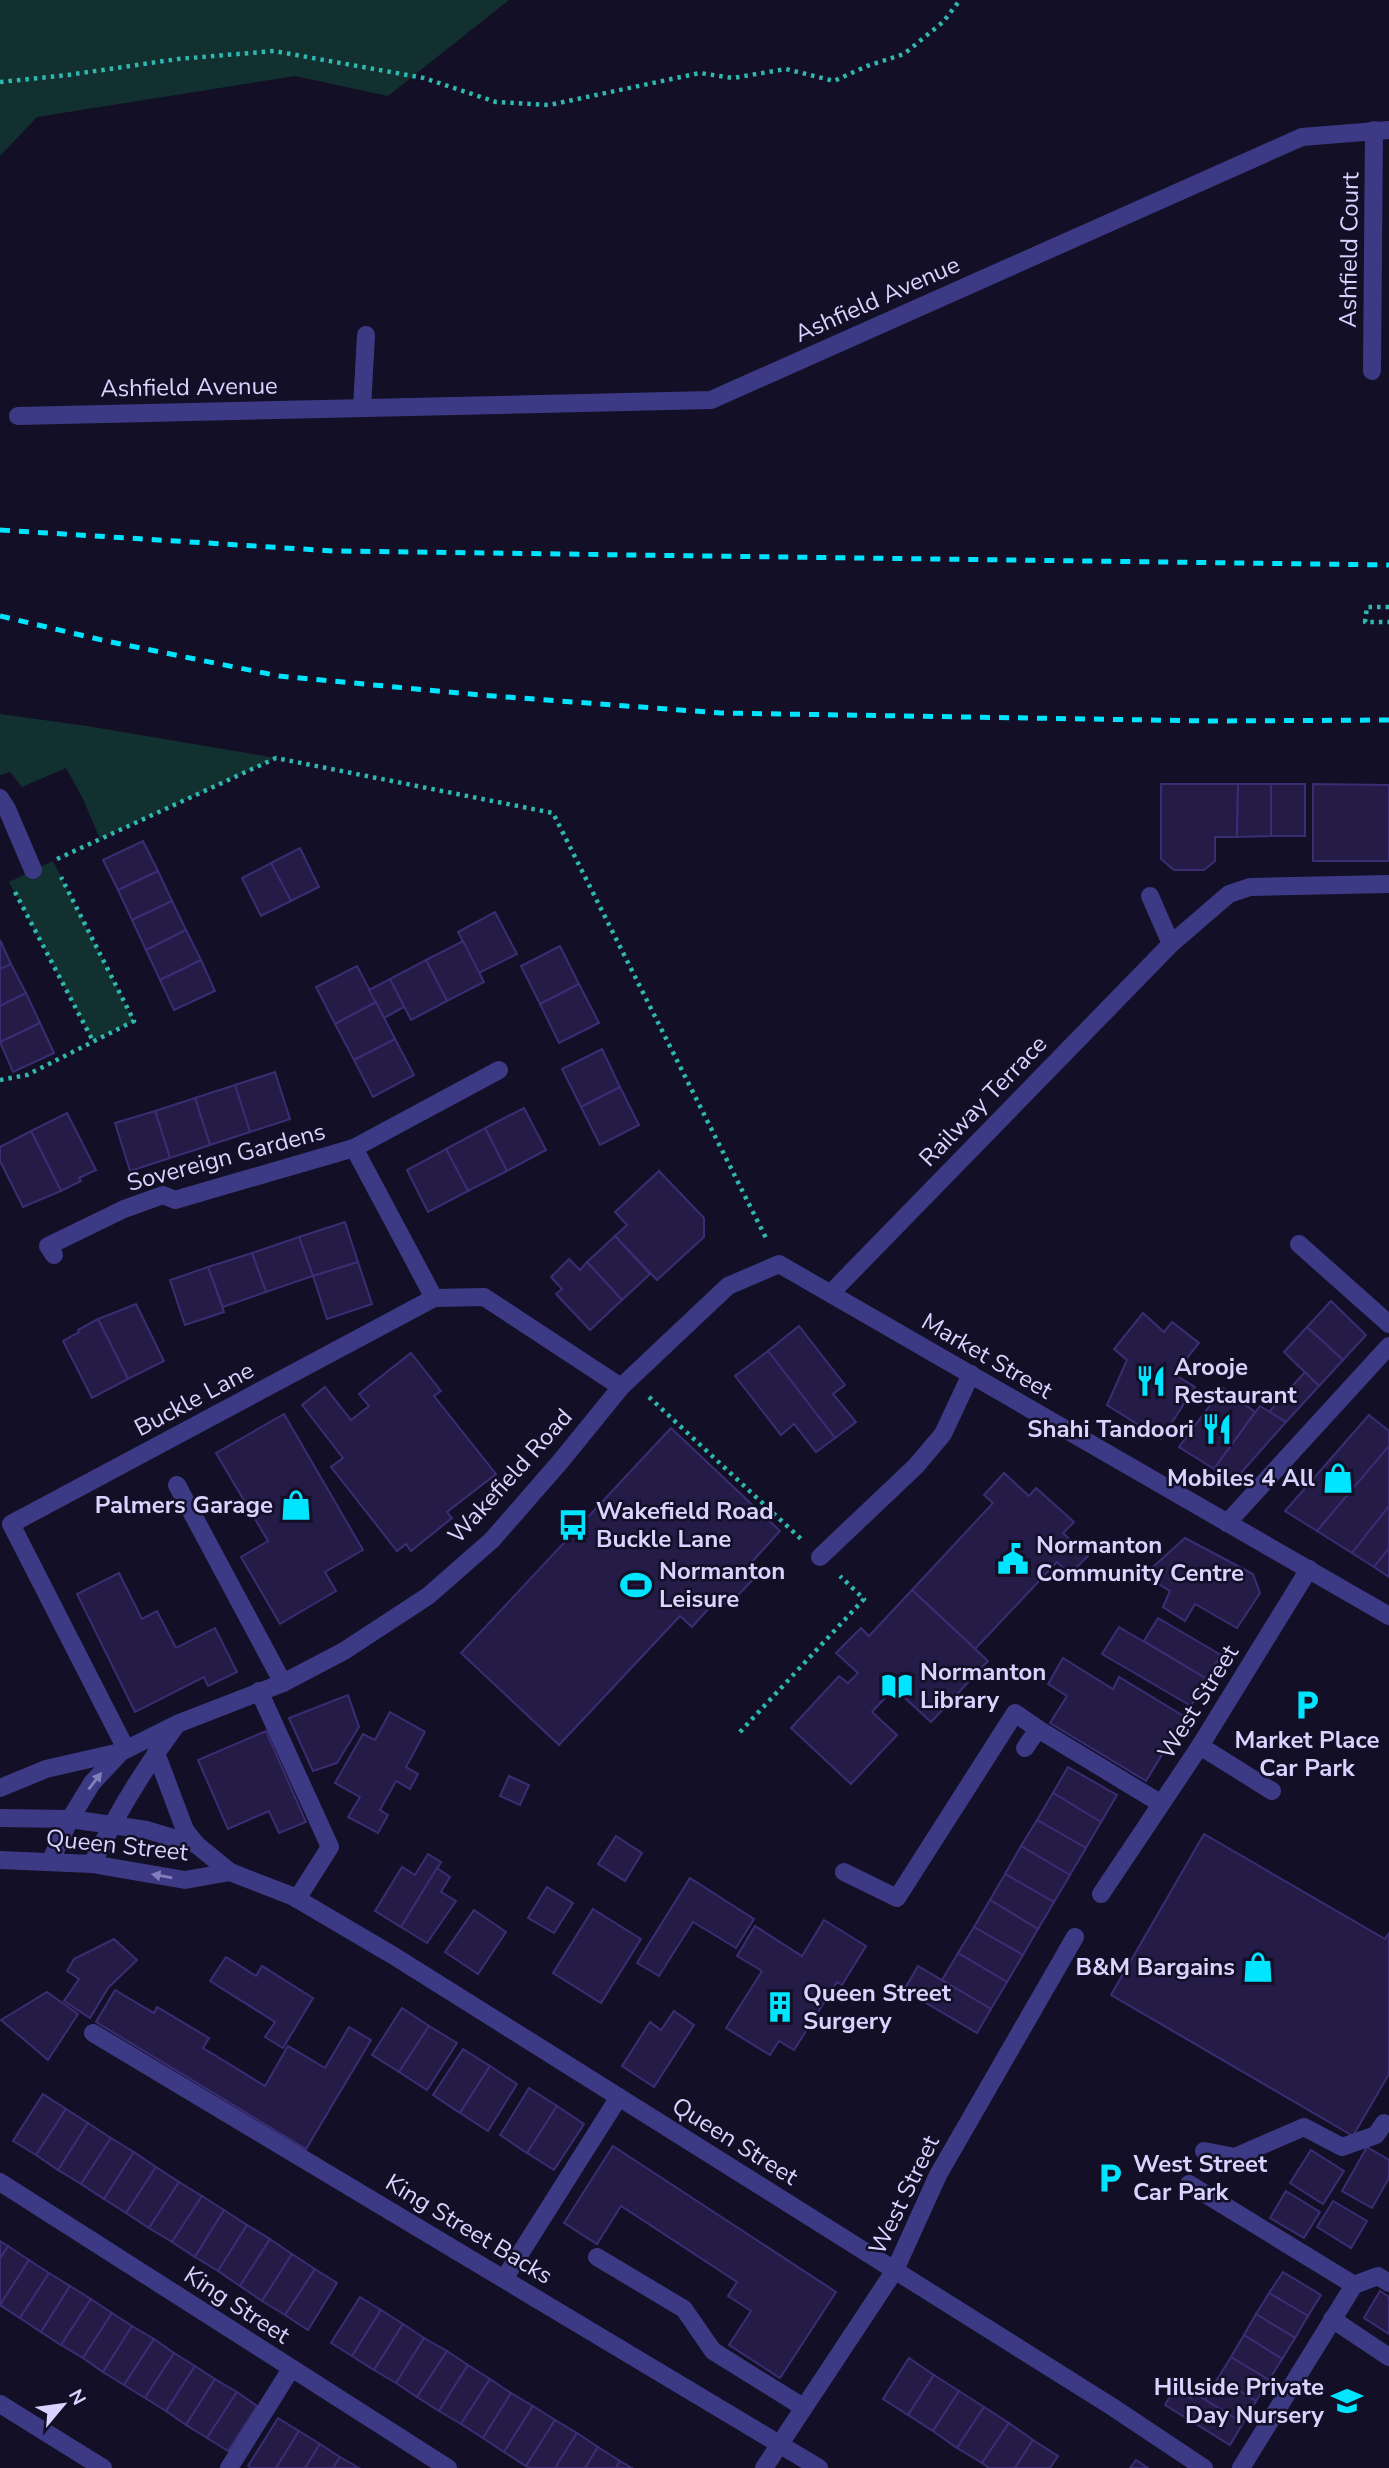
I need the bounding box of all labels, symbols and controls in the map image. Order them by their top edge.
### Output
street label: Ashfield Court [1332,171,1366,328]
street label: Ashfield Avenue [789,248,965,350]
street label: Ashfield Avenue [100,369,278,405]
street label: Railway Terrace [912,1028,1054,1174]
street label: Sovereign Gardens [123,1115,329,1199]
street label: Market Street [916,1306,1059,1407]
place label: Arooje Restaurant [1174,1351,1297,1411]
street label: Buckle Lane [129,1354,259,1444]
restaurant icon: Arooje Restaurant [1134,1364,1168,1398]
street label: Wakefield Road [441,1402,579,1550]
restaurant icon: Shahi Tandoori [1200,1412,1234,1446]
place label: Shahi Tandoori [1027,1413,1194,1445]
shop icon: Mobiles 4 All [1321,1461,1355,1495]
place label: Mobiles 4 All [1167,1462,1315,1494]
shop icon: Palmers Garage [279,1488,313,1522]
place label: Palmers Garage [95,1489,273,1521]
place label: Wakefield Road Buckle Lane [596,1495,774,1555]
bus stop icon: Wakefield Road Buckle Lane [556,1508,590,1542]
place label: Normanton Community Centre [1036,1529,1244,1589]
public building icon: Normanton Community Centre [996,1542,1030,1576]
place label: Normanton Leisure [659,1555,785,1615]
sports icon: Normanton Leisure [619,1568,653,1602]
street label: West Street [1150,1638,1246,1765]
place label: Normanton Library [920,1656,1046,1716]
library icon: Normanton Library [880,1669,914,1703]
parking icon: Market Place Car Park [1290,1688,1324,1722]
place label: Market Place Car Park [1234,1724,1380,1784]
one-way arrow [87,1773,102,1791]
street label: Queen Street [44,1822,190,1868]
one-way arrow [151,1870,173,1881]
shop icon: B&M Bargains [1241,1950,1275,1984]
place label: B&M Bargains [1075,1951,1235,1983]
place label: Queen Street Surgery [803,1977,952,2037]
building icon: Queen Street Surgery [763,1990,797,2024]
street label: Queen Street [666,2090,804,2193]
street label: West Street [861,2129,947,2260]
place label: West Street Car Park [1133,2148,1268,2208]
parking icon: West Street Car Park [1093,2161,1127,2195]
street label: King Street Backs [380,2166,558,2292]
street label: King Street [178,2259,296,2351]
north arrow [28,2370,98,2440]
place label: Hillside Private Day Nursery [1154,2371,1324,2431]
school or university icon: Hillside Private Day Nursery [1330,2384,1364,2418]
text: N [62,2385,92,2410]

